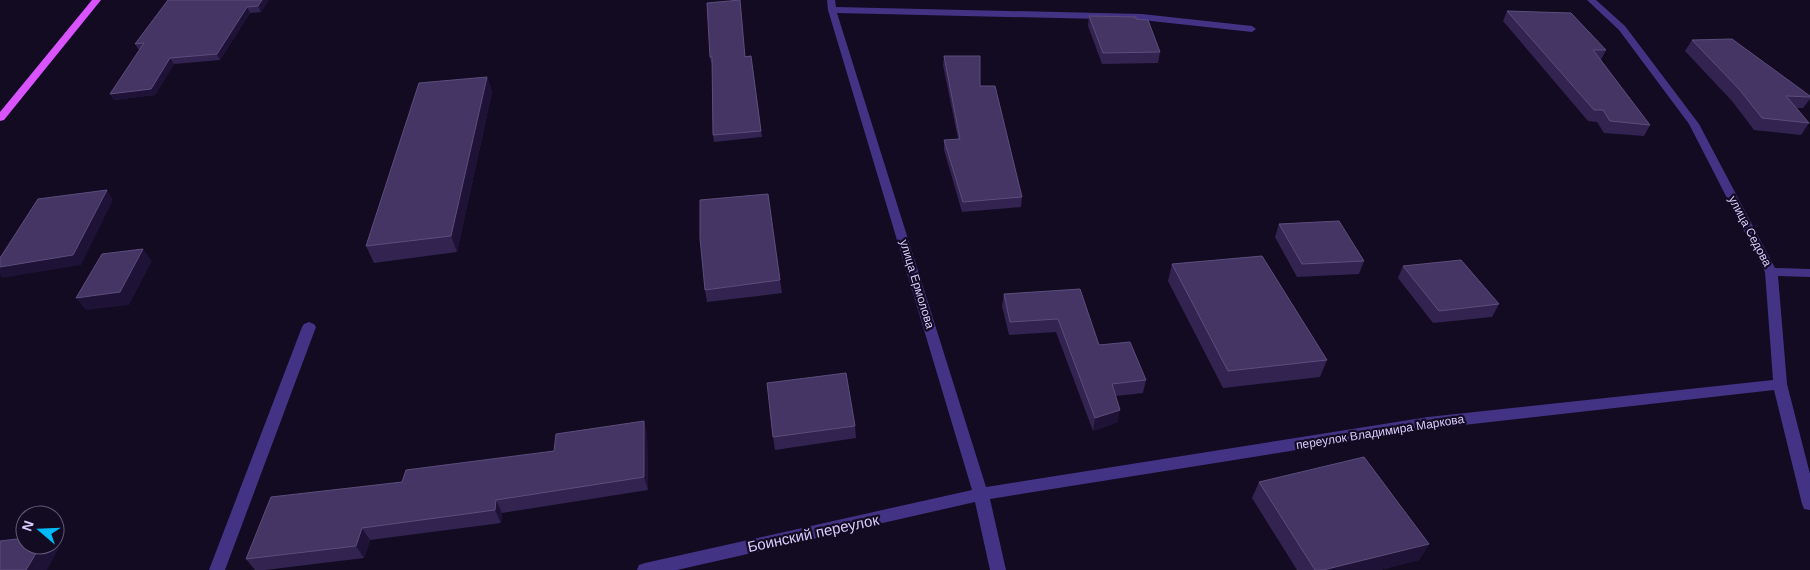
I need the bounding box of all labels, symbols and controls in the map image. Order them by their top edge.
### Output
street label: улица Седова [1726,193,1775,269]
street label: улица Ермолова [897,238,937,331]
street label: переулок Владимира Маркова [1295,412,1465,452]
north arrow [15,505,65,555]
street label: Боинский переулок [746,511,881,555]
text: N [18,518,37,533]

